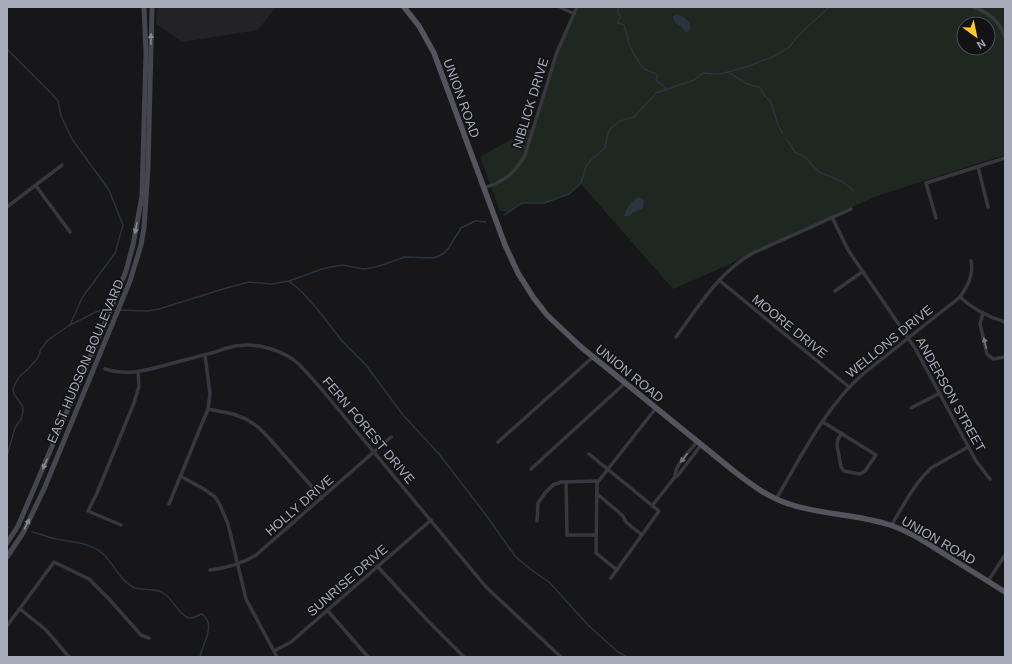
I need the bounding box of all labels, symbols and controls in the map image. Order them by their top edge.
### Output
north arrow [956,16,996,56]
one-way arrow [148,32,154,45]
text: N [975,37,988,52]
street label: NIBLICK DRIVE [510,56,551,150]
street label: UNION ROAD [440,57,483,140]
one-way arrow [133,222,139,234]
street label: EAST HUDSON BOULEVARD [44,277,127,445]
street label: MOORE DRIVE [749,291,831,362]
street label: WELLONS DRIVE [843,302,936,381]
street label: ANDERSON STREET [913,334,988,454]
one-way arrow [981,337,987,349]
street label: UNION ROAD [593,341,667,405]
street label: FERN FOREST DRIVE [320,374,418,487]
one-way arrow [680,453,688,464]
one-way arrow [42,458,48,469]
street label: HOLLY DRIVE [262,472,336,539]
street label: UNION ROAD [899,513,978,568]
one-way arrow [24,518,30,530]
street label: SUNRISE DRIVE [304,541,391,619]

